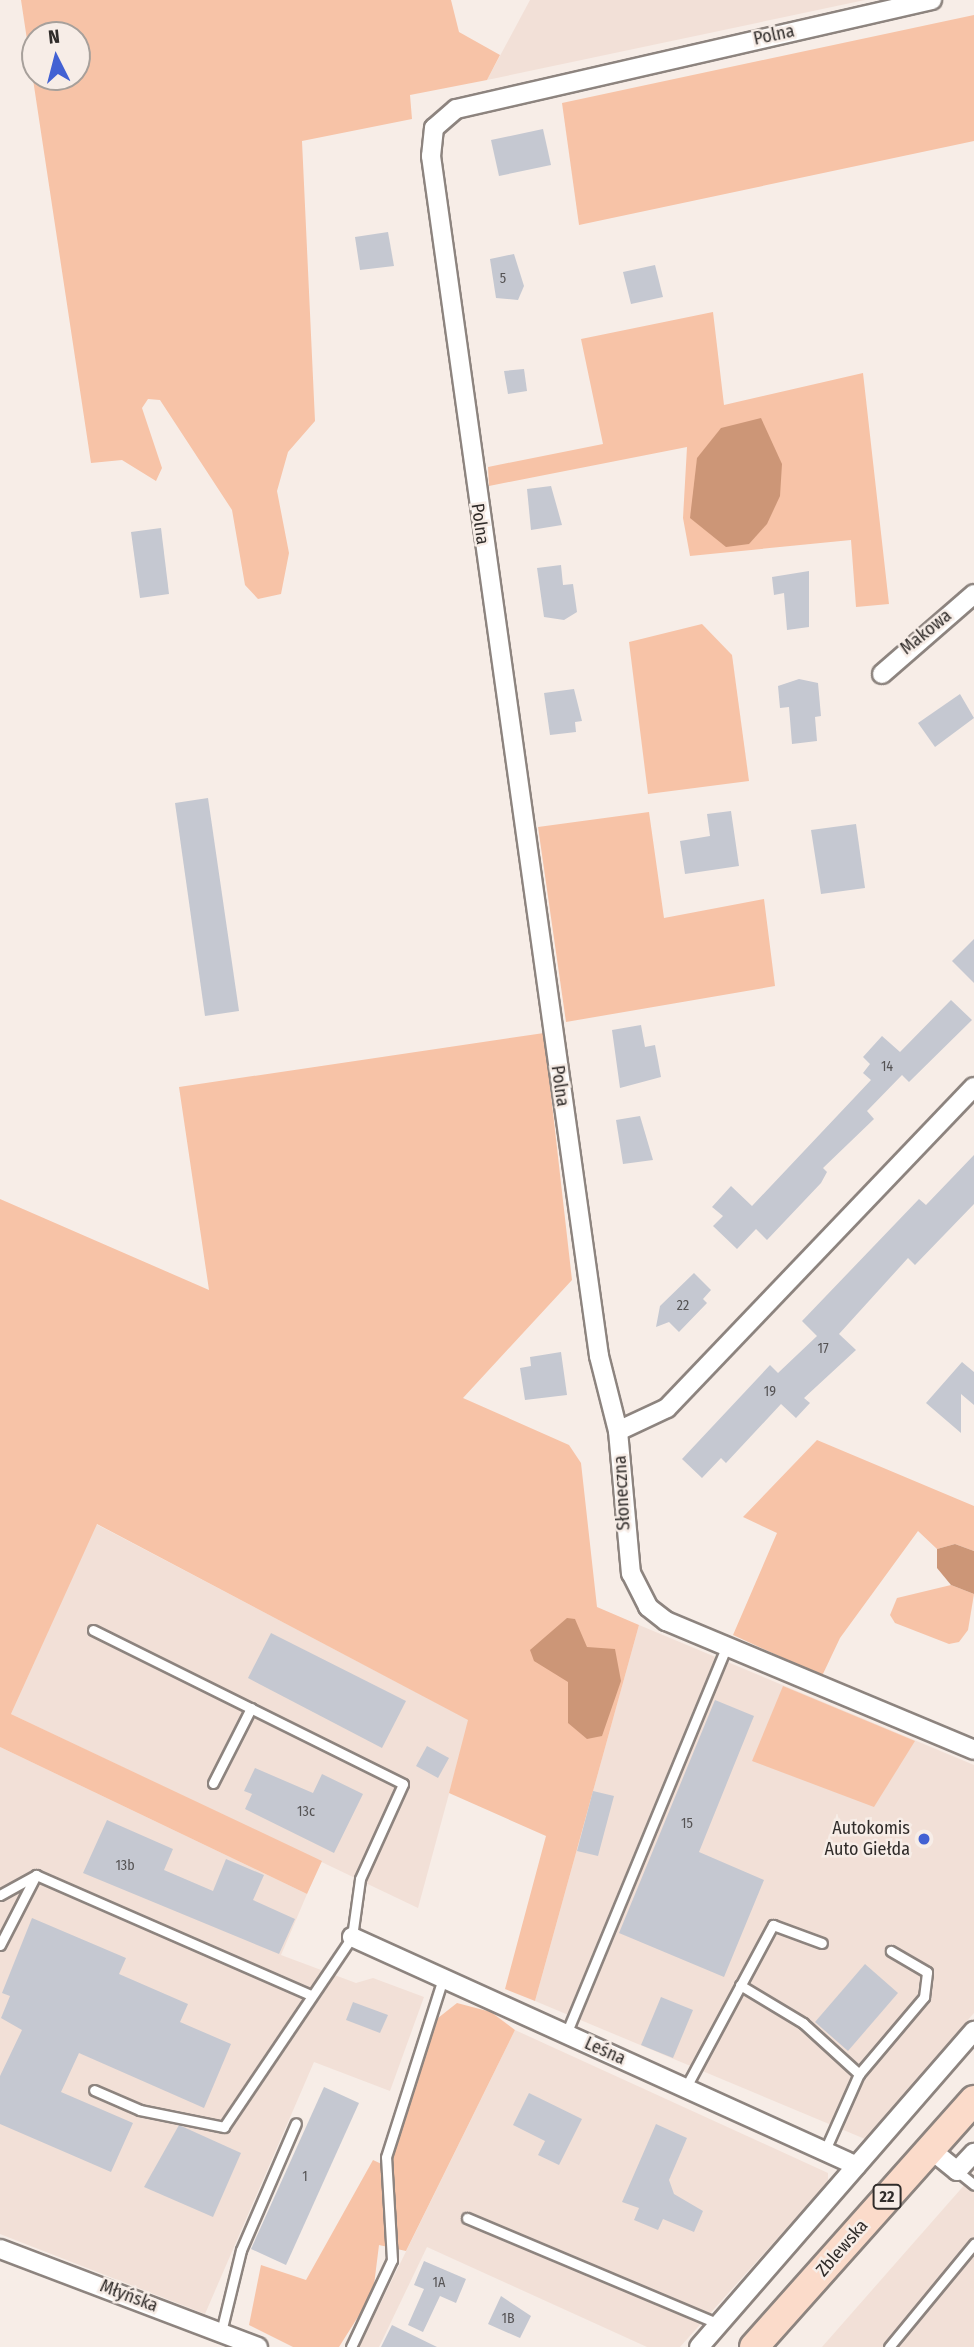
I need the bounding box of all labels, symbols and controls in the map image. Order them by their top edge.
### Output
street label: Polna [752,20,796,50]
north arrow [21,21,91,91]
text: N [47,25,61,49]
house number: 5 [500,271,506,287]
street label: Polna [466,502,494,546]
street label: Makowa [896,605,956,659]
house number: 14 [881,1059,893,1075]
street label: Polna [546,1064,574,1108]
house number: 22 [677,1298,689,1314]
house number: 17 [817,1341,829,1357]
house number: 19 [764,1384,776,1400]
street label: Słoneczna [609,1455,635,1531]
house number: 13c [297,1804,315,1820]
house number: 15 [681,1816,693,1832]
place label: Autokomis Auto Giełda [825,1818,910,1860]
marker: Autokomis Auto Giełda [916,1831,932,1847]
house number: 13b [115,1858,135,1874]
street label: Leśna [581,2032,629,2070]
house number: 1 [302,2169,308,2185]
road number: 22 [871,2184,903,2210]
street label: Zblewska [812,2215,872,2281]
street label: Młyńska [97,2275,161,2317]
house number: 1A [433,2275,445,2291]
house number: 1B [501,2311,515,2327]

